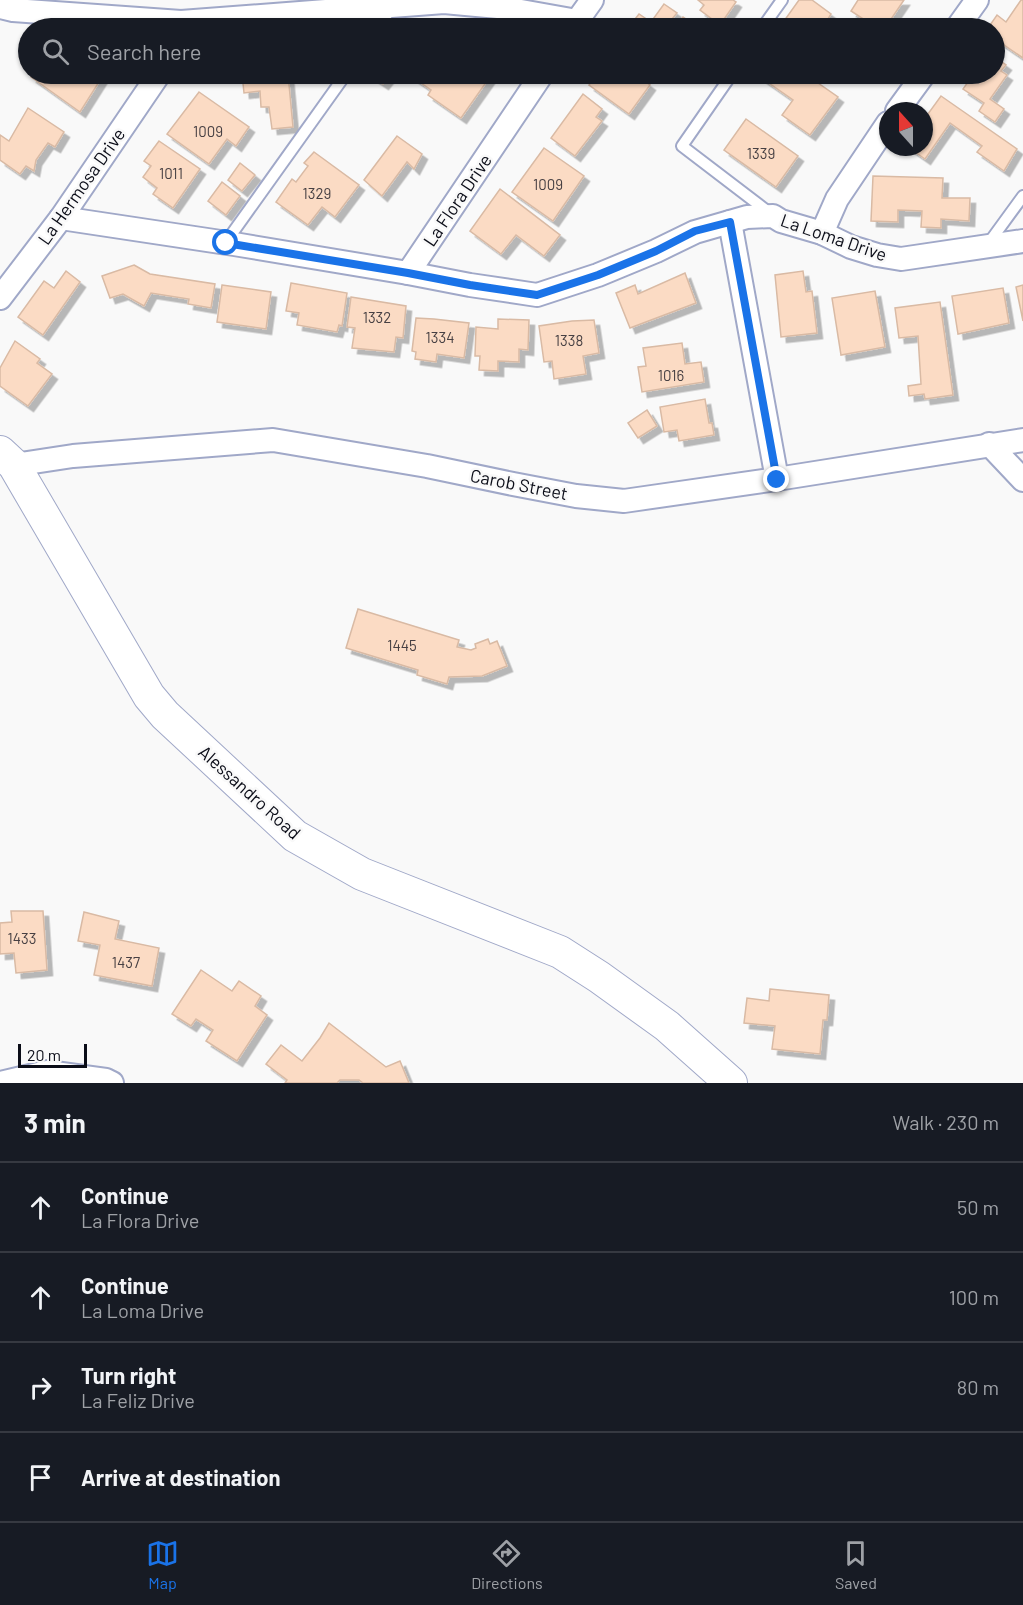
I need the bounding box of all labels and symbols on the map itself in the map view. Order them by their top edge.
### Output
north arrow [879,102,933,156]
house number: 1009 [193,122,223,140]
street label: La Hermosa Drive [33,124,129,248]
house number: 1339 [747,144,775,162]
street label: La Flora Drive [418,150,496,250]
house number: 1011 [159,164,183,182]
house number: 1009 [533,175,563,193]
house number: 1329 [303,184,331,202]
street label: La Loma Drive [778,209,890,265]
route start [212,229,238,255]
house number: 1332 [363,308,391,326]
house number: 1334 [426,328,454,346]
house number: 1338 [555,331,583,349]
house number: 1016 [658,366,684,384]
street label: Carob Street [468,464,570,504]
route end [763,466,789,492]
house number: 1445 [387,636,417,654]
street label: Alessandro Road [194,740,306,844]
house number: 1433 [8,929,36,947]
house number: 1437 [112,953,140,971]
scale bar [18,1041,87,1068]

